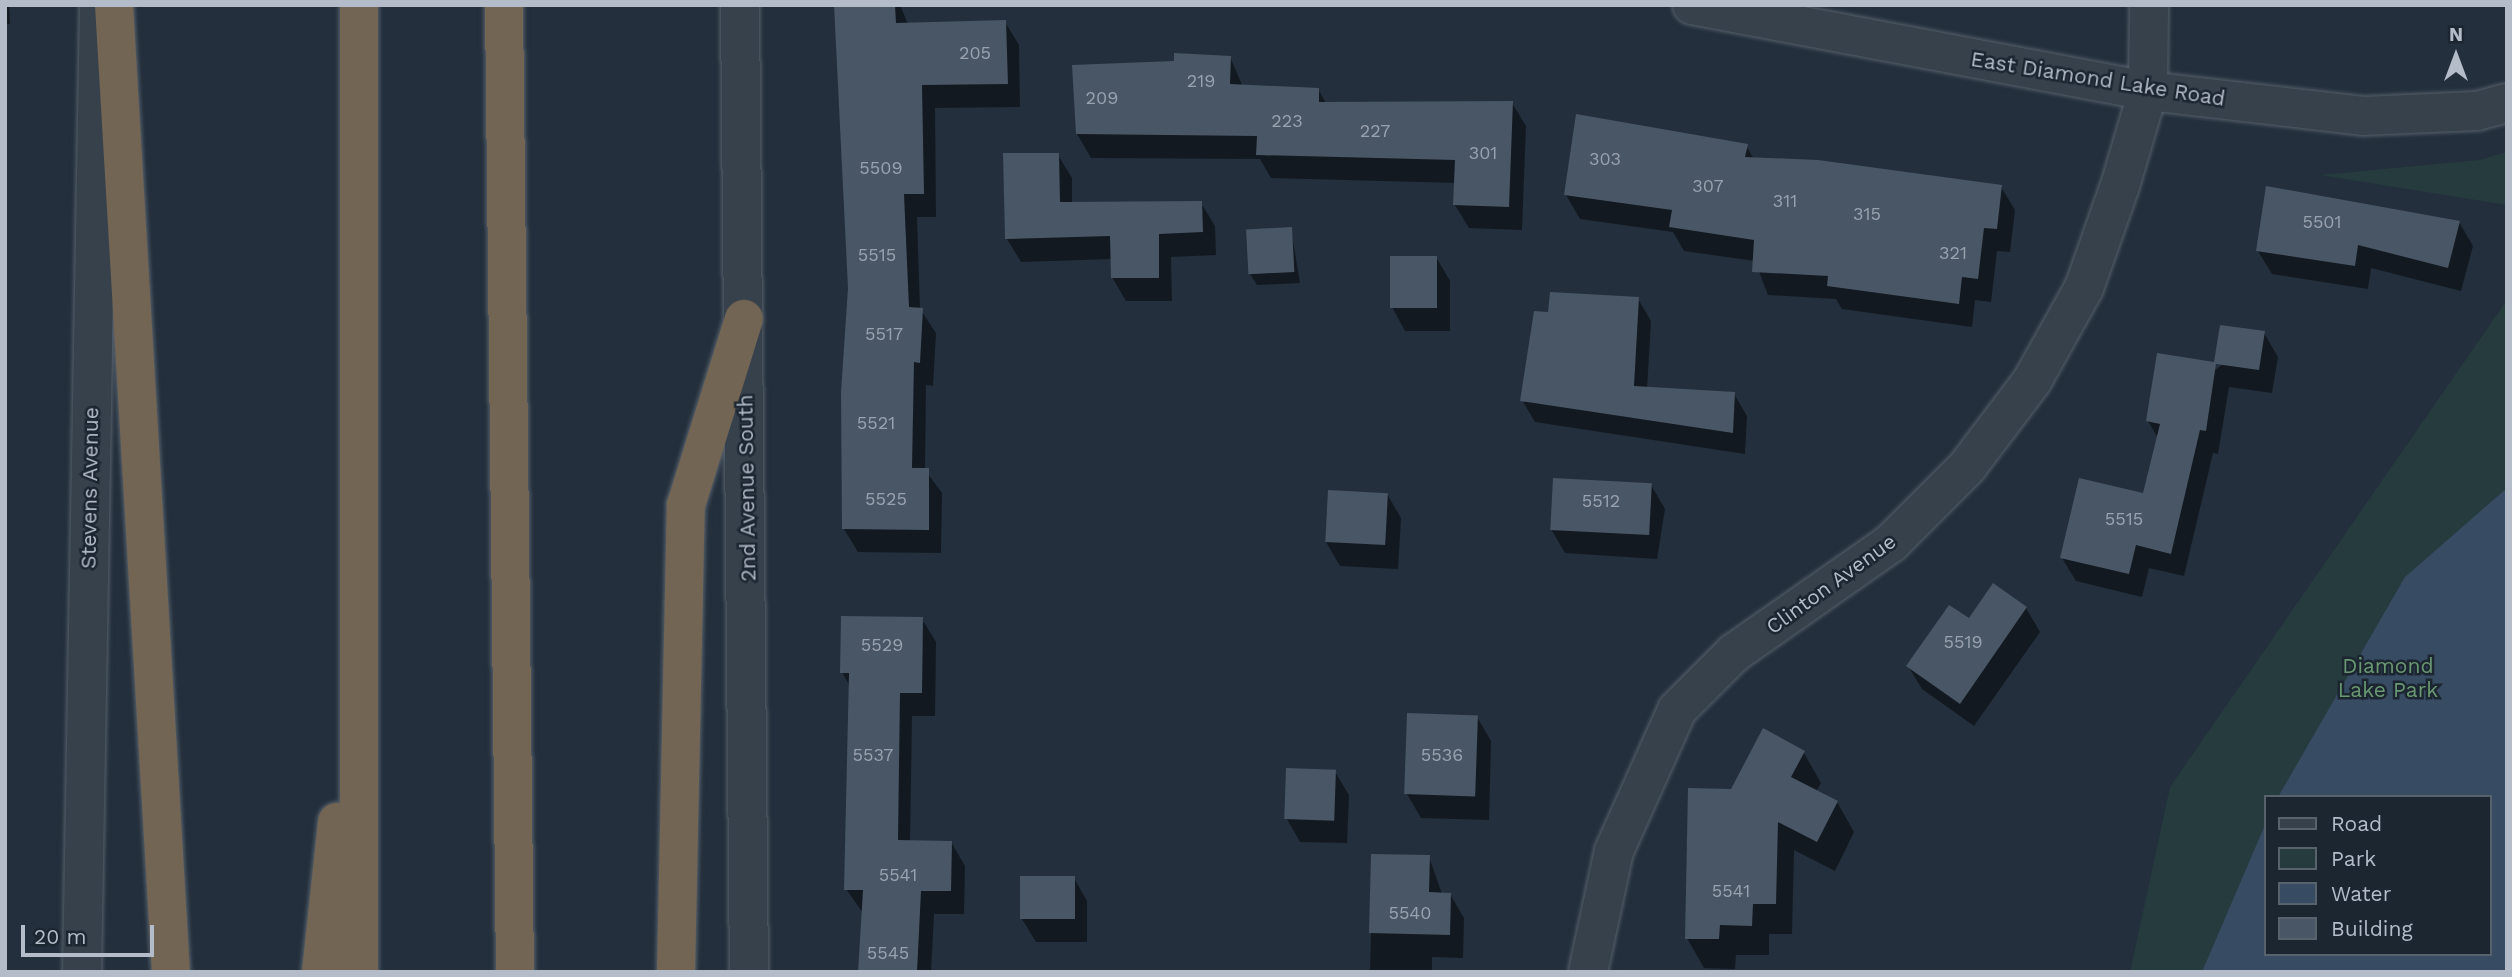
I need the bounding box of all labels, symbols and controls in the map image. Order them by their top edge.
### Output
north arrow [2421,21,2491,91]
text: N [2449,23,2463,46]
house number: 205 [959,42,991,64]
street label: East Diamond Lake Road [1969,46,2227,112]
house number: 219 [1187,70,1215,92]
house number: 209 [1086,87,1118,109]
house number: 223 [1271,110,1303,132]
house number: 227 [1360,120,1390,142]
house number: 301 [1469,142,1497,164]
house number: 303 [1589,148,1621,170]
house number: 5509 [859,157,903,179]
house number: 307 [1692,175,1724,197]
house number: 311 [1773,190,1797,212]
house number: 315 [1853,203,1881,225]
house number: 5501 [2302,211,2342,233]
house number: 321 [1939,242,1967,264]
house number: 5515 [858,244,896,266]
house number: 5517 [865,323,903,345]
street label: 2nd Avenue South [733,394,761,582]
street label: Stevens Avenue [76,406,104,570]
house number: 5521 [857,412,895,434]
house number: 5525 [865,488,907,510]
house number: 5512 [1582,490,1620,512]
house number: 5515 [2105,508,2143,530]
street label: Clinton Avenue [1761,528,1901,640]
house number: 5519 [1943,631,1983,653]
house number: 5529 [861,634,903,656]
park label: Diamond Lake Park [2338,653,2438,703]
house number: 5537 [853,744,893,766]
house number: 5536 [1421,744,1463,766]
legend [2264,795,2491,956]
text: Road [2331,811,2382,836]
text: Park [2331,846,2376,871]
house number: 5541 [879,864,917,886]
house number: 5541 [1712,880,1750,902]
text: Water [2331,881,2391,906]
house number: 5540 [1388,902,1432,924]
scale bar [24,911,158,955]
text: Building [2331,916,2413,941]
text: 20 m [34,924,86,949]
house number: 5545 [867,942,909,964]

